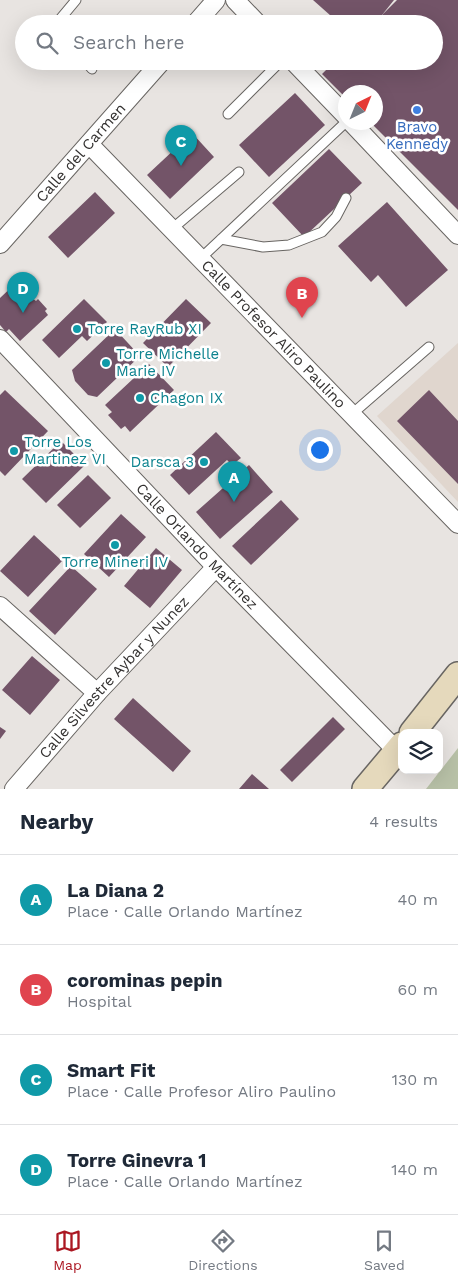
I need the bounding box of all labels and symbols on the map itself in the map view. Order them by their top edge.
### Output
north arrow [338,85,383,130]
street label: Calle del Carmen [32,99,129,206]
marker: Bravo Kennedy [411,104,423,116]
place label: Bravo Kennedy [386,118,448,153]
pin: C [165,125,197,166]
street label: Calle Profesor Aliro Paulino [198,256,350,412]
pin: D [7,272,39,313]
pin: B [286,277,318,318]
place label: Torre RayRub XI [87,320,202,338]
marker: Torre RayRub XI [71,323,83,335]
place label: Torre Michelle Marie IV [116,345,219,380]
marker: Torre Michelle Marie IV [100,357,112,369]
place label: Chagon IX [150,389,223,407]
marker: Chagon IX [134,392,146,404]
place label: Torre Los Martinez VI [24,433,106,468]
your location [307,437,333,463]
marker: Torre Los Martinez VI [8,445,20,457]
place label: Darsca 3 [131,453,194,471]
marker: Darsca 3 [198,456,210,468]
pin: A [218,461,250,502]
street label: Calle Orlando Martínez [132,479,262,613]
marker: Torre Mineri IV [109,539,121,551]
place label: Torre Mineri IV [62,553,168,571]
street label: Calle Silvestre Aybar y Nunez [36,592,193,762]

